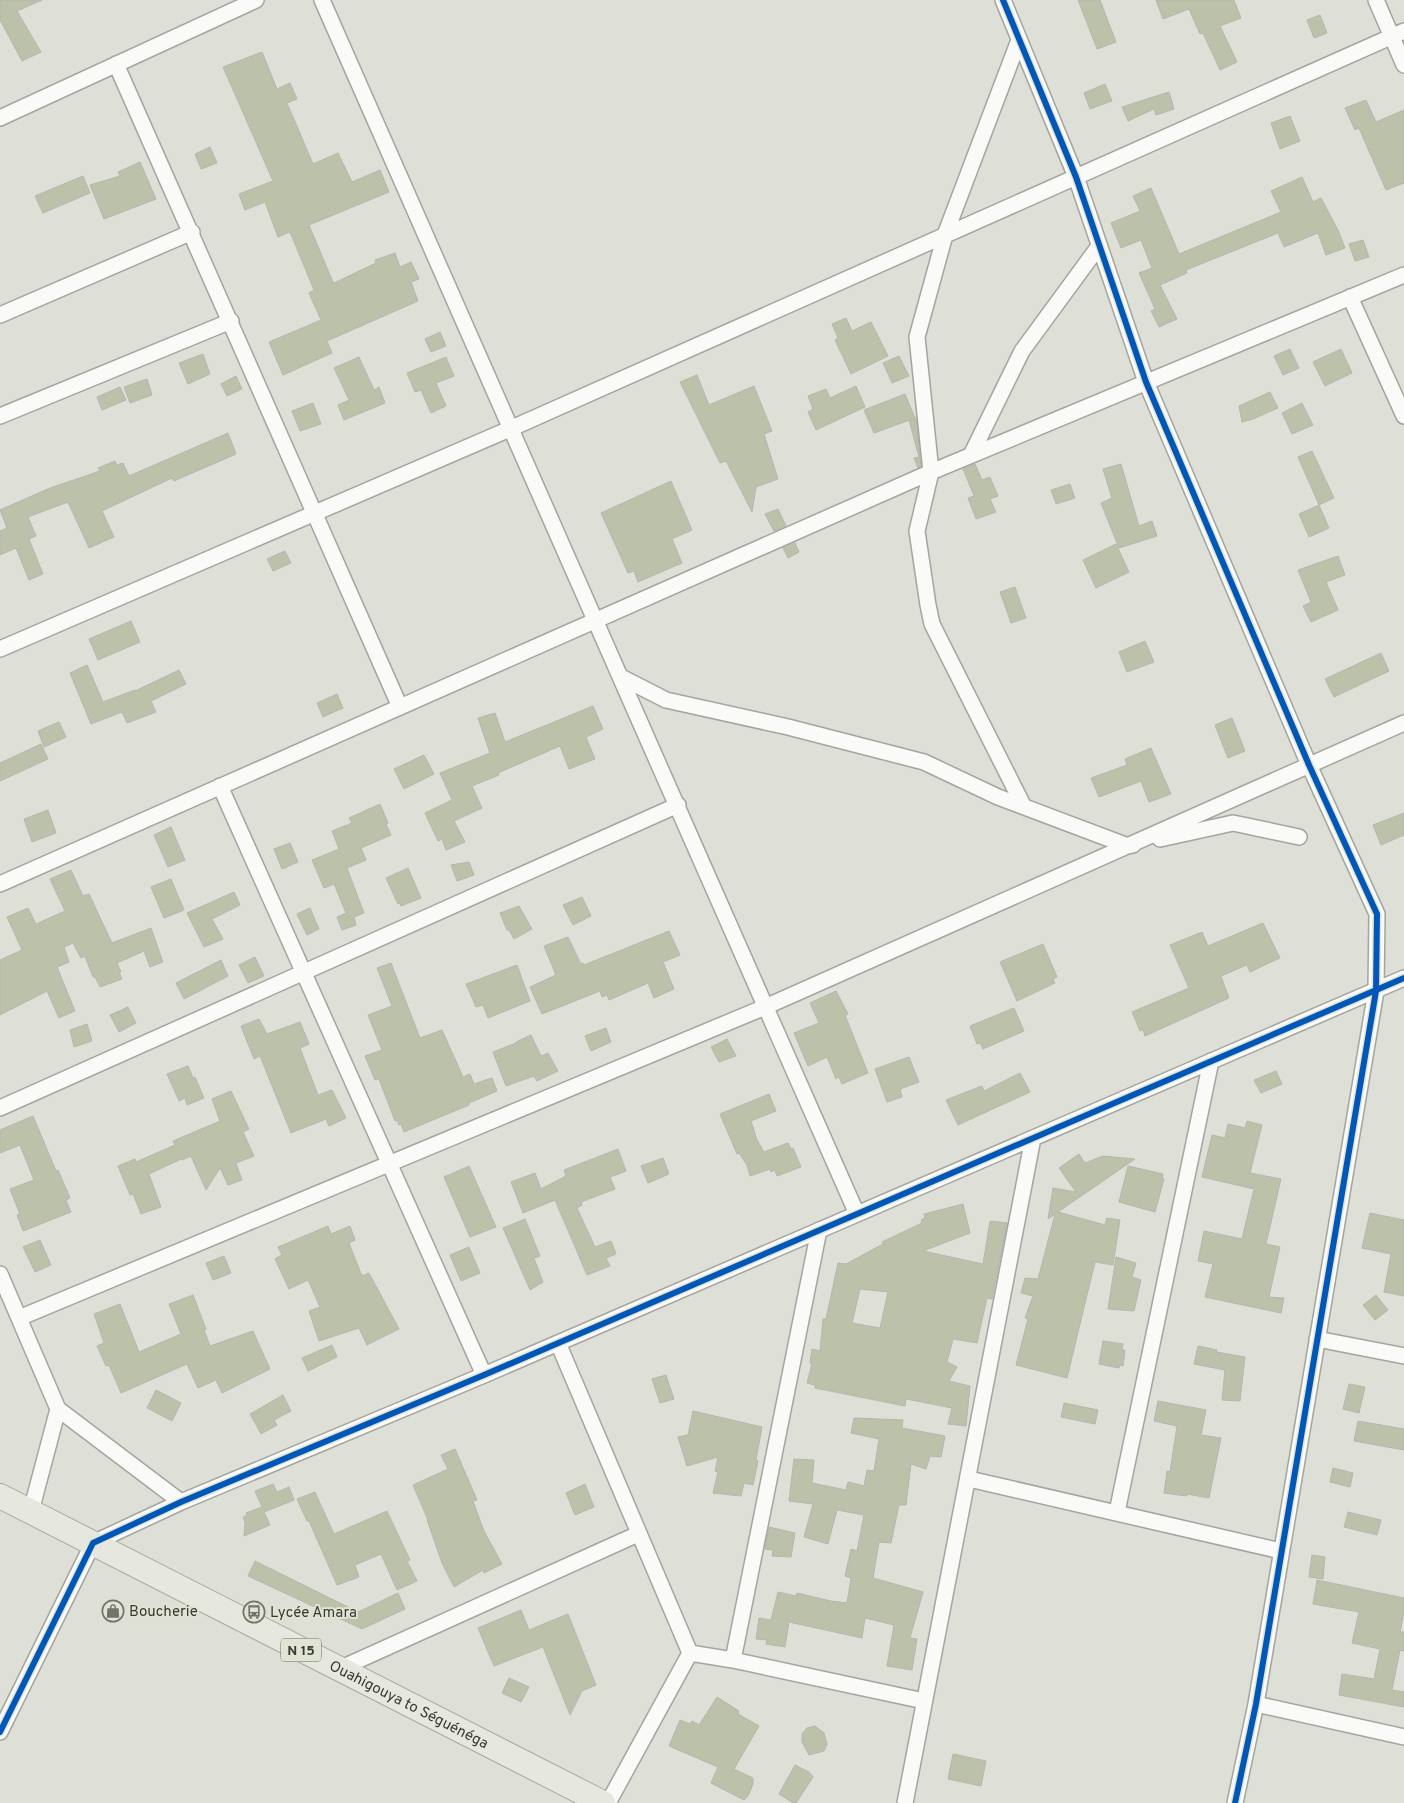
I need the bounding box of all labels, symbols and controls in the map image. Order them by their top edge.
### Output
shop icon: Boucherie [101,1599,125,1623]
bus stop icon: Lycée Amara [242,1600,266,1624]
place label: Boucherie [129,1603,198,1622]
place label: Lycée Amara [270,1604,357,1623]
road number: N 15 [281,1638,321,1662]
street label: Ouahigouya to Séguénéga [325,1657,491,1754]

